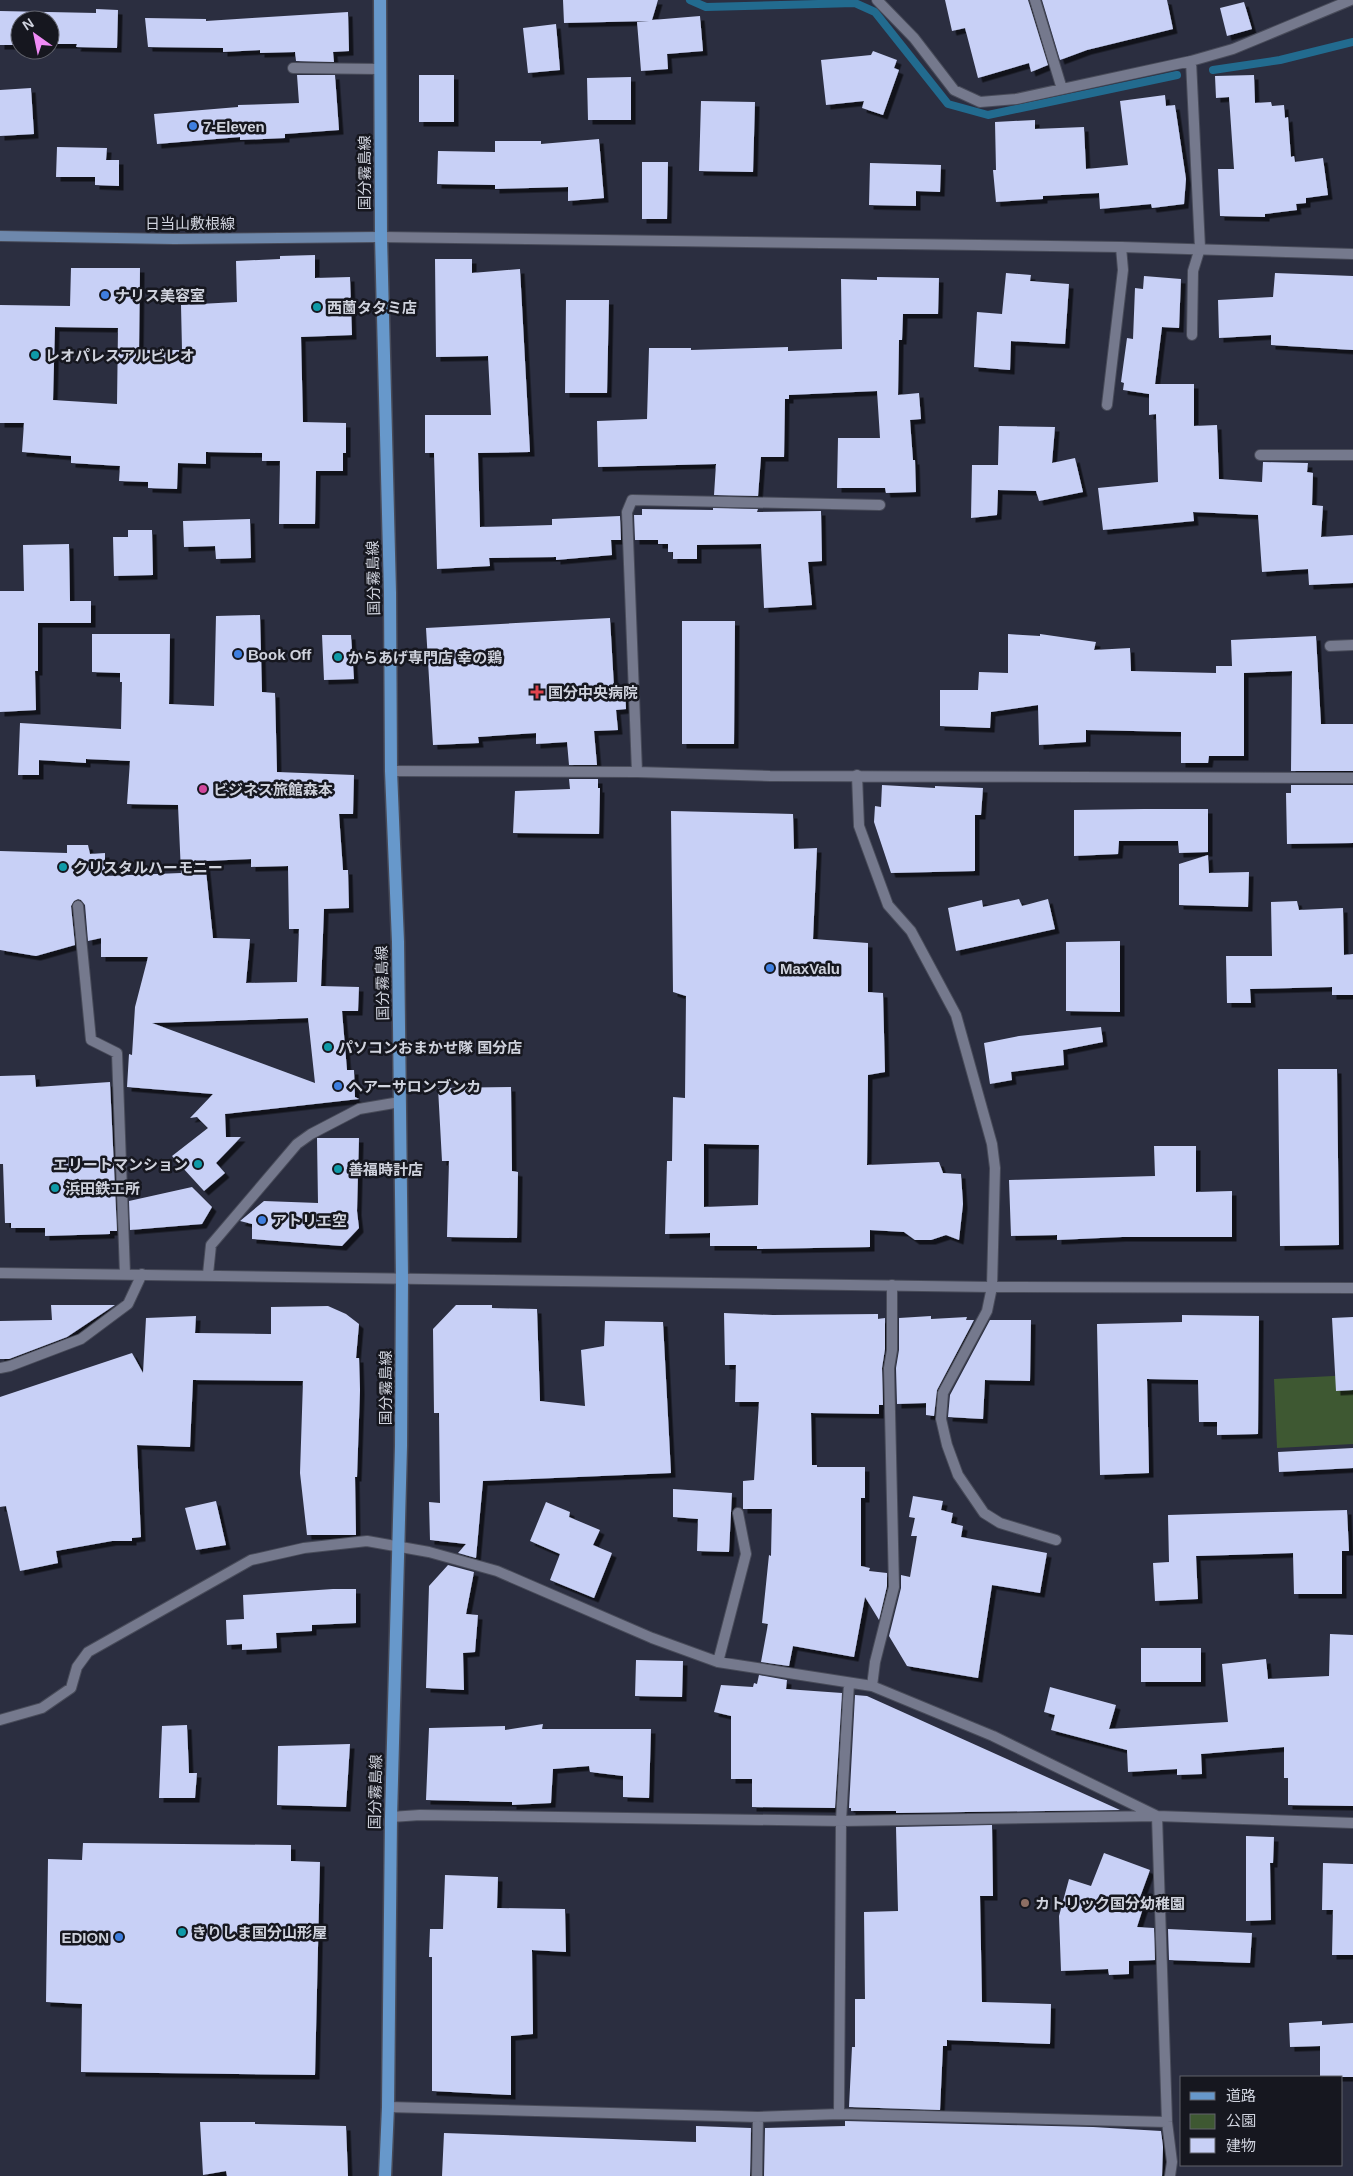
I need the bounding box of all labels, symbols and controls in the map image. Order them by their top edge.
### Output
north arrow [10,10,60,60]
text: N [19,15,37,34]
place label: 7-Eleven [203,118,265,135]
marker: 7-Eleven [187,120,199,132]
street label: 国分霧島線 [356,135,373,211]
street label: 日当山敷根線 [145,215,235,232]
place label: ナリス美容室 [115,287,205,304]
marker: ナリス美容室 [99,289,111,301]
place label: 西薗タタミ店 [327,299,417,316]
marker: 西薗タタミ店 [311,301,323,313]
place label: レオパレスアルビレオ [45,347,195,364]
marker: レオパレスアルビレオ [29,349,41,361]
street label: 国分霧島線 [364,540,382,616]
place label: Book Off [248,646,312,663]
marker: Book Off [232,648,244,660]
place label: からあげ専門店 幸の鶏 [348,649,502,666]
marker: からあげ専門店 幸の鶏 [332,651,344,663]
place label: 国分中央病院 [548,684,638,701]
marker: 国分中央病院 [530,685,544,699]
place label: ビジネス旅館森本 [213,781,333,798]
marker: ビジネス旅館森本 [197,783,209,795]
place label: クリスタルハーモニー [73,859,223,876]
marker: クリスタルハーモニー [57,861,69,873]
street label: 国分霧島線 [373,945,391,1021]
place label: MaxValu [780,960,840,977]
marker: MaxValu [764,962,776,974]
place label: パソコンおまかせ隊 国分店 [338,1039,522,1056]
marker: パソコンおまかせ隊 国分店 [322,1041,334,1053]
place label: ヘアーサロンブンカ [348,1078,481,1095]
marker: ヘアーサロンブンカ [332,1080,344,1092]
place label: エリートマンション [53,1156,188,1173]
marker: エリートマンション [192,1158,204,1170]
place label: 善福時計店 [348,1161,423,1178]
marker: 善福時計店 [332,1163,344,1175]
place label: 浜田鉄工所 [65,1180,140,1197]
marker: 浜田鉄工所 [49,1182,61,1194]
place label: アトリエ空 [272,1212,347,1229]
marker: アトリエ空 [256,1214,268,1226]
street label: 国分霧島線 [377,1350,394,1426]
street label: 国分霧島線 [366,1754,384,1830]
place label: カトリック国分幼稚園 [1035,1895,1185,1912]
marker: カトリック国分幼稚園 [1019,1897,1031,1909]
place label: きりしま国分山形屋 [192,1924,327,1941]
marker: きりしま国分山形屋 [176,1926,188,1938]
place label: EDION [61,1929,109,1946]
marker: EDION [113,1931,125,1943]
legend [1180,2076,1343,2166]
text: 道路 [1226,2087,1256,2104]
text: 公園 [1226,2112,1256,2129]
text: 建物 [1226,2137,1256,2154]

